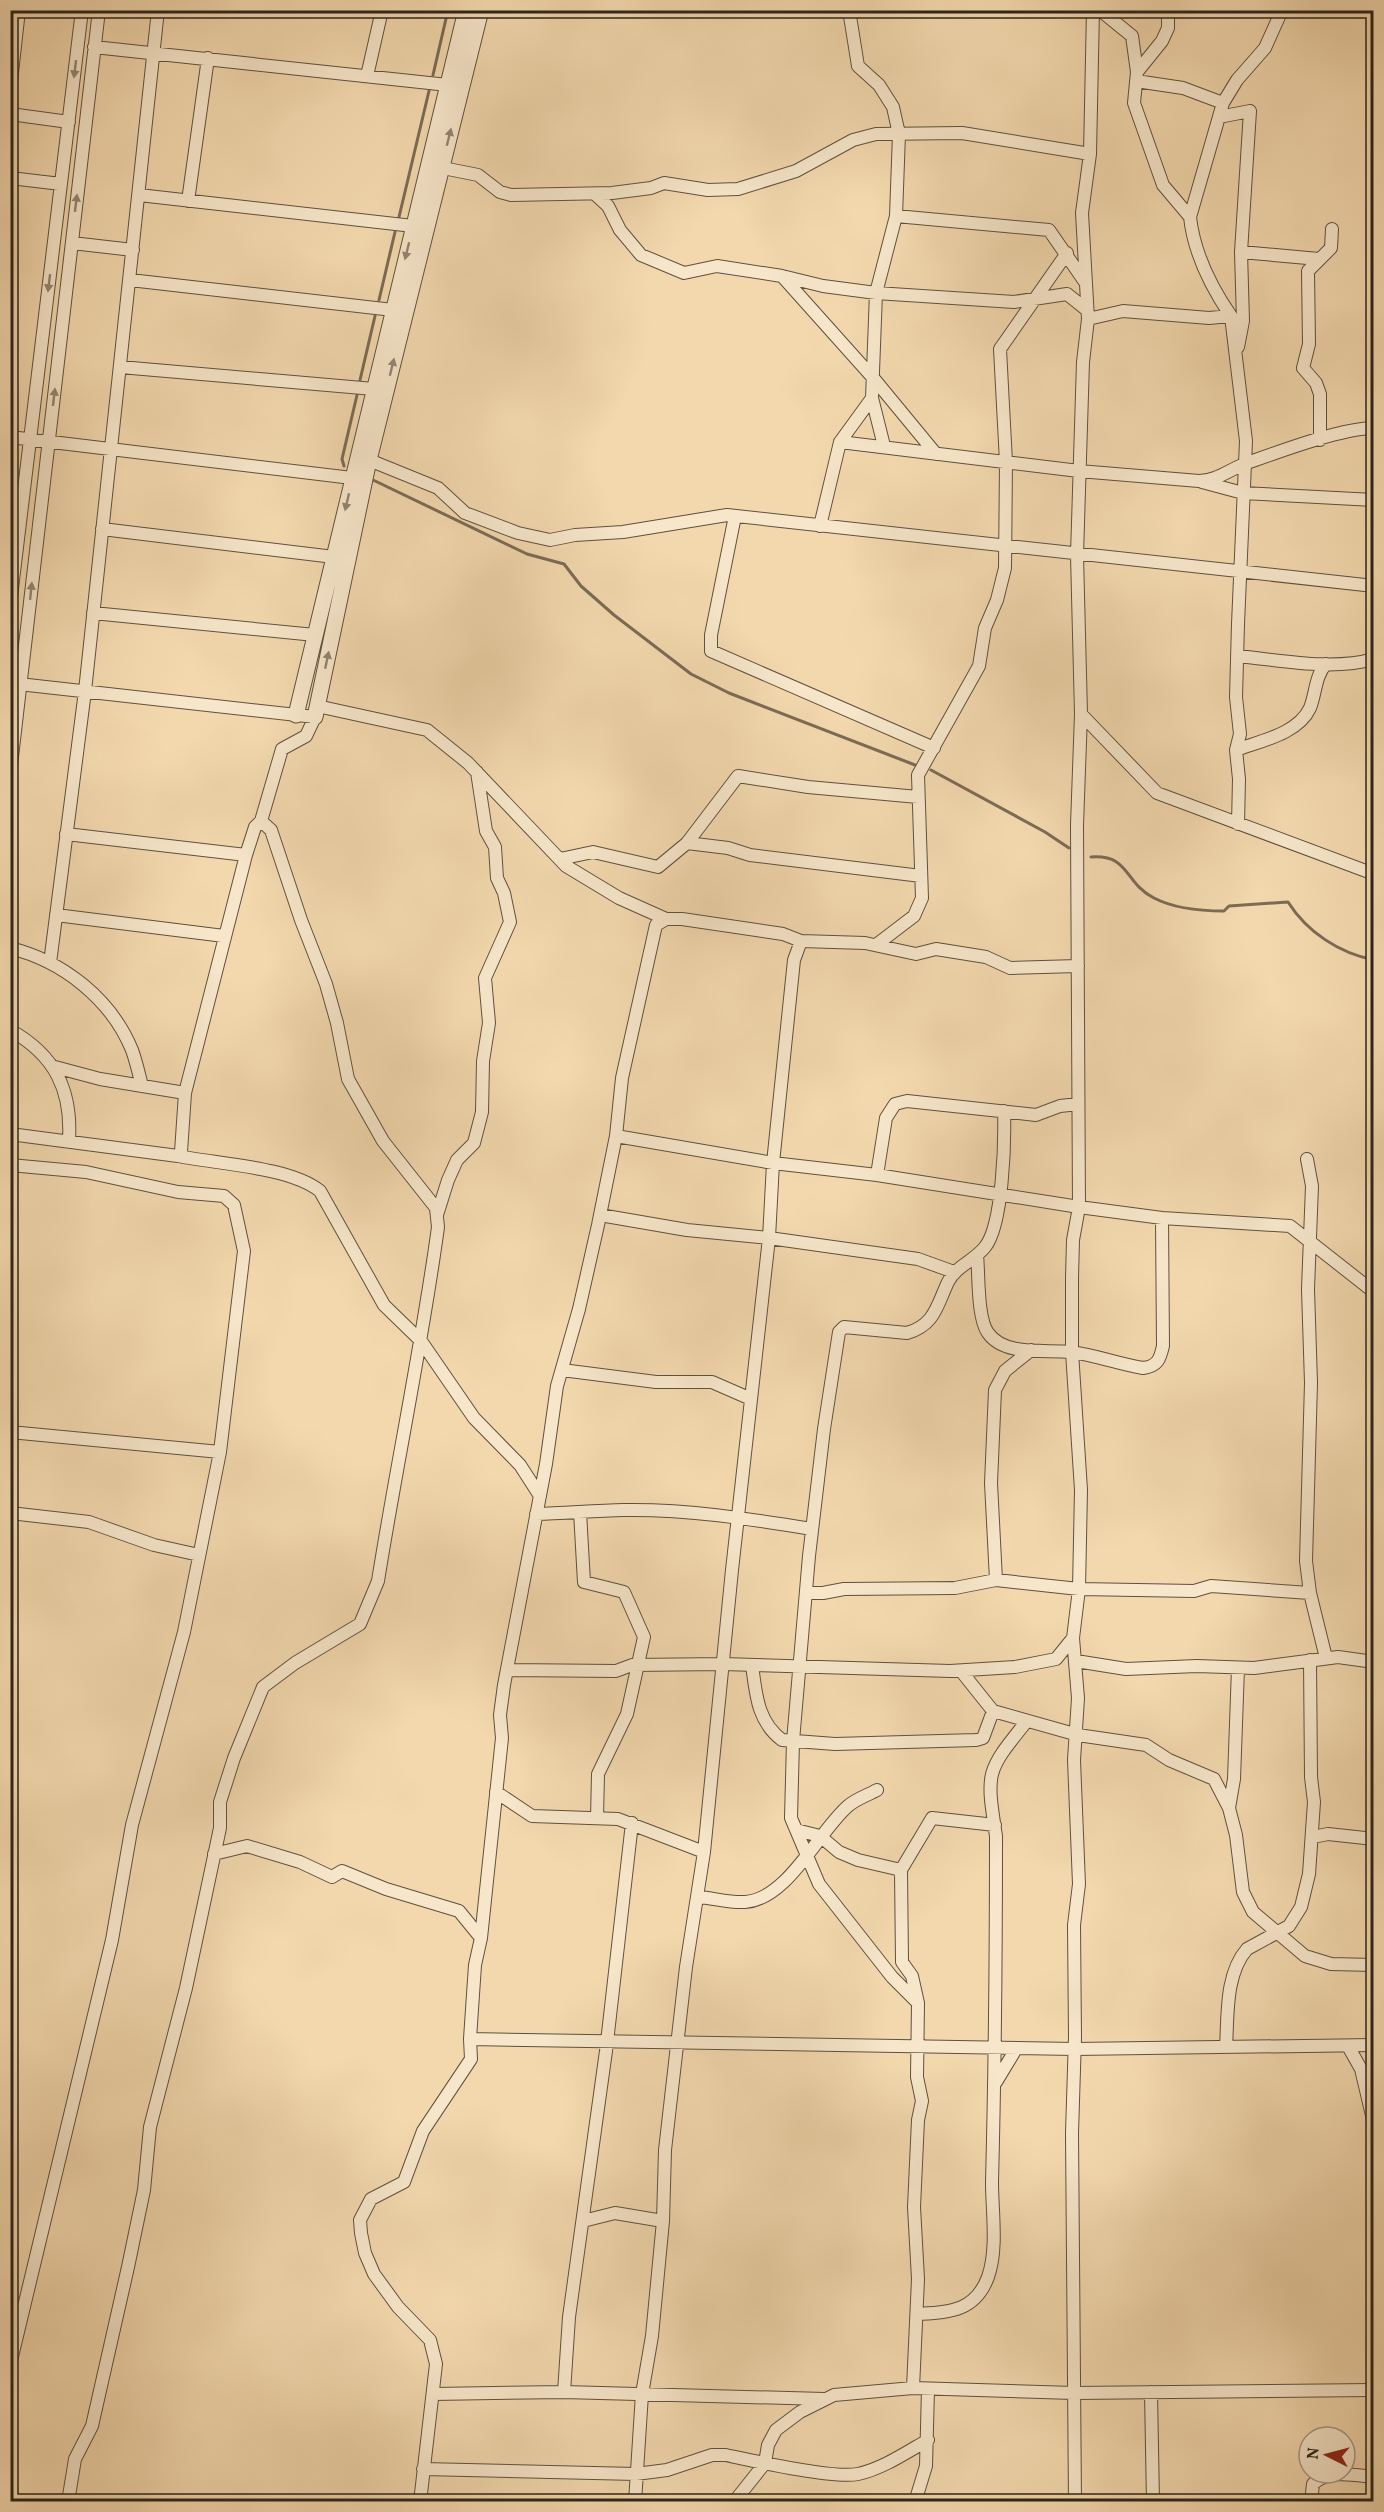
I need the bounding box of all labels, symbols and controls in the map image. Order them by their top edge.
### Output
one-way arrow [70,59,80,78]
one-way arrow [445,128,455,146]
one-way arrow [71,194,81,213]
one-way arrow [402,242,412,260]
one-way arrow [45,274,54,293]
one-way arrow [387,358,397,376]
one-way arrow [49,387,58,406]
one-way arrow [341,493,351,511]
one-way arrow [27,581,36,600]
one-way arrow [323,650,332,669]
north arrow [1297,2425,1357,2485]
text: N [1303,2446,1326,2461]

